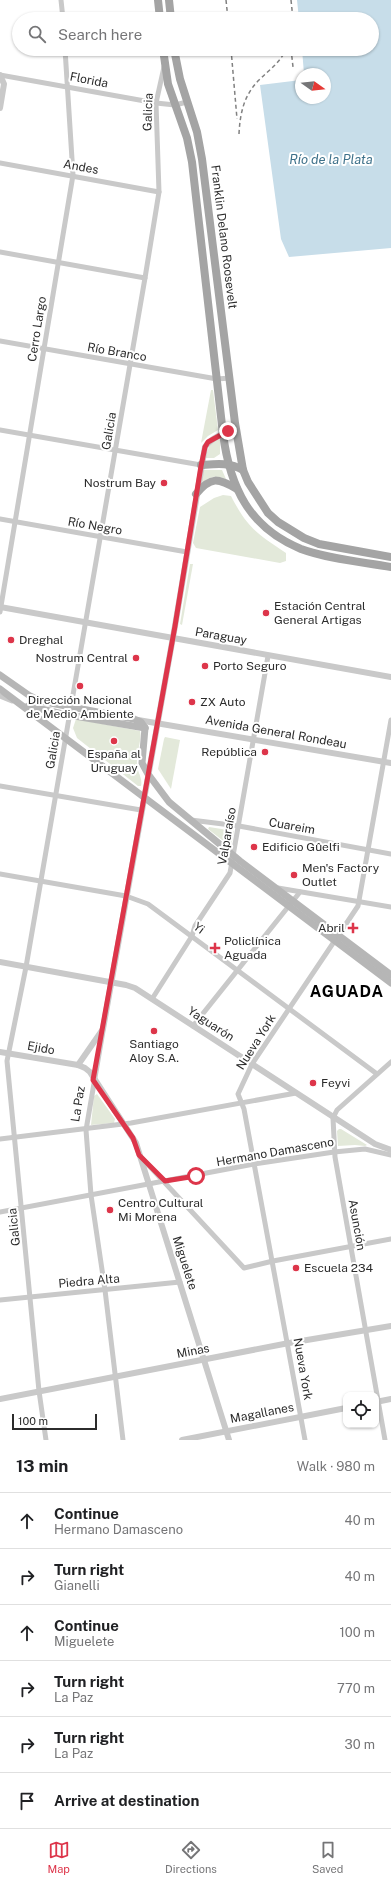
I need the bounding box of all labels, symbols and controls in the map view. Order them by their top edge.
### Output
search box [12,12,379,56]
icon: search [26,23,48,45]
text: Search here [58,26,142,43]
north arrow [295,68,331,104]
street label: Florida [69,69,109,91]
street label: Galicia [140,93,156,131]
water label: Río de la Plata [289,152,373,167]
street label: Andes [62,157,100,177]
street label: Franklin Delano Roosevelt [208,164,240,310]
street label: Cerro Largo [25,295,49,363]
street label: Río Branco [86,340,148,364]
street label: Galicia [99,411,119,451]
route end [219,422,237,440]
place label: Nostrum Bay [84,476,157,490]
marker: Nostrum Bay [159,478,169,488]
street label: Río Negro [67,514,124,538]
place label: Estación Central General Artigas [274,599,366,627]
marker: Estación Central General Artigas [261,608,271,618]
street label: Paraguay [194,625,249,648]
place label: Dreghal [19,633,64,647]
marker: Dreghal [6,635,16,645]
place label: Nostrum Central [36,651,128,665]
marker: Nostrum Central [131,653,141,663]
place label: Porto Seguro [213,659,287,673]
marker: Porto Seguro [200,661,210,671]
marker: Dirección Nacional de Medio Ambiente [75,681,85,691]
place label: Dirección Nacional de Medio Ambiente [26,693,134,721]
place label: ZX Auto [200,695,246,709]
marker: ZX Auto [187,697,197,707]
street label: Avenida General Rondeau [204,713,348,751]
street label: Galicia [43,730,63,770]
marker: España al Uruguay [109,736,119,746]
place label: República [201,745,257,759]
place label: España al Uruguay [87,747,141,775]
marker: República [260,747,270,757]
street label: Valparaíso [215,806,239,866]
street label: Cuareim [268,815,316,837]
place label: Edificio Gûelfi [262,840,340,854]
marker: Edificio Gûelfi [249,842,259,852]
place label: Men's Factory Outlet [302,861,380,889]
marker: Men's Factory Outlet [289,870,299,880]
street label: Yi [191,919,207,937]
place label: Abril [318,921,345,935]
marker: Abril [348,923,358,933]
place label: Policlínica Aguada [224,934,281,962]
marker: Policlínica Aguada [209,942,221,954]
district label: AGUADA [310,982,384,1001]
street label: Yaguarón [185,1004,237,1044]
street label: Nueva York [233,1011,279,1072]
marker: Santiago Aloy S.A. [149,1026,159,1036]
place label: Santiago Aloy S.A. [129,1037,179,1065]
street label: Ejido [26,1039,56,1057]
place label: Feyvi [321,1076,350,1090]
marker: Feyvi [308,1078,318,1088]
street label: La Paz [68,1085,88,1123]
street label: Hermano Damasceno [215,1135,335,1169]
route start [187,1167,205,1185]
place label: Centro Cultural Mi Morena [118,1196,204,1224]
street label: Asunción [346,1198,368,1252]
marker: Centro Cultural Mi Morena [105,1205,115,1215]
street label: Galicia [5,1207,23,1247]
street label: Miguelete [170,1234,200,1292]
place label: Escuela 234 [304,1261,373,1275]
marker: Escuela 234 [291,1263,301,1273]
street label: Piedra Alta [58,1271,120,1291]
street label: Nueva York [291,1337,315,1401]
street label: Minas [175,1341,211,1361]
map controls [343,1392,379,1428]
button: locate [343,1392,379,1428]
street label: Magallanes [229,1400,295,1426]
scale bar [12,1412,97,1431]
text: 100 m [18,1415,48,1427]
text: 13 min [16,1456,68,1476]
text: Walk · 980 m [297,1459,375,1474]
text: Continue [54,1505,119,1522]
icon: ahead [16,1510,38,1532]
text: 40 m [344,1513,375,1528]
text: Hermano Damasceno [54,1522,183,1537]
text: Turn right [54,1561,124,1578]
icon: right [16,1566,38,1588]
text: 40 m [344,1569,375,1584]
text: Gianelli [54,1578,100,1593]
text: Continue [54,1617,119,1634]
icon: ahead [16,1622,38,1644]
text: 100 m [339,1625,375,1640]
text: Miguelete [54,1634,114,1649]
text: Turn right [54,1673,124,1690]
icon: right [16,1678,38,1700]
text: 770 m [337,1681,375,1696]
text: La Paz [54,1690,93,1705]
text: Turn right [54,1729,124,1746]
icon: right [16,1734,38,1756]
text: 30 m [345,1737,375,1752]
text: La Paz [54,1746,93,1761]
icon: arrive [16,1790,38,1812]
text: Arrive at destination [54,1792,199,1809]
tab: Map [48,1839,70,1875]
tab: Directions [165,1839,217,1875]
tab: Saved [312,1839,343,1875]

